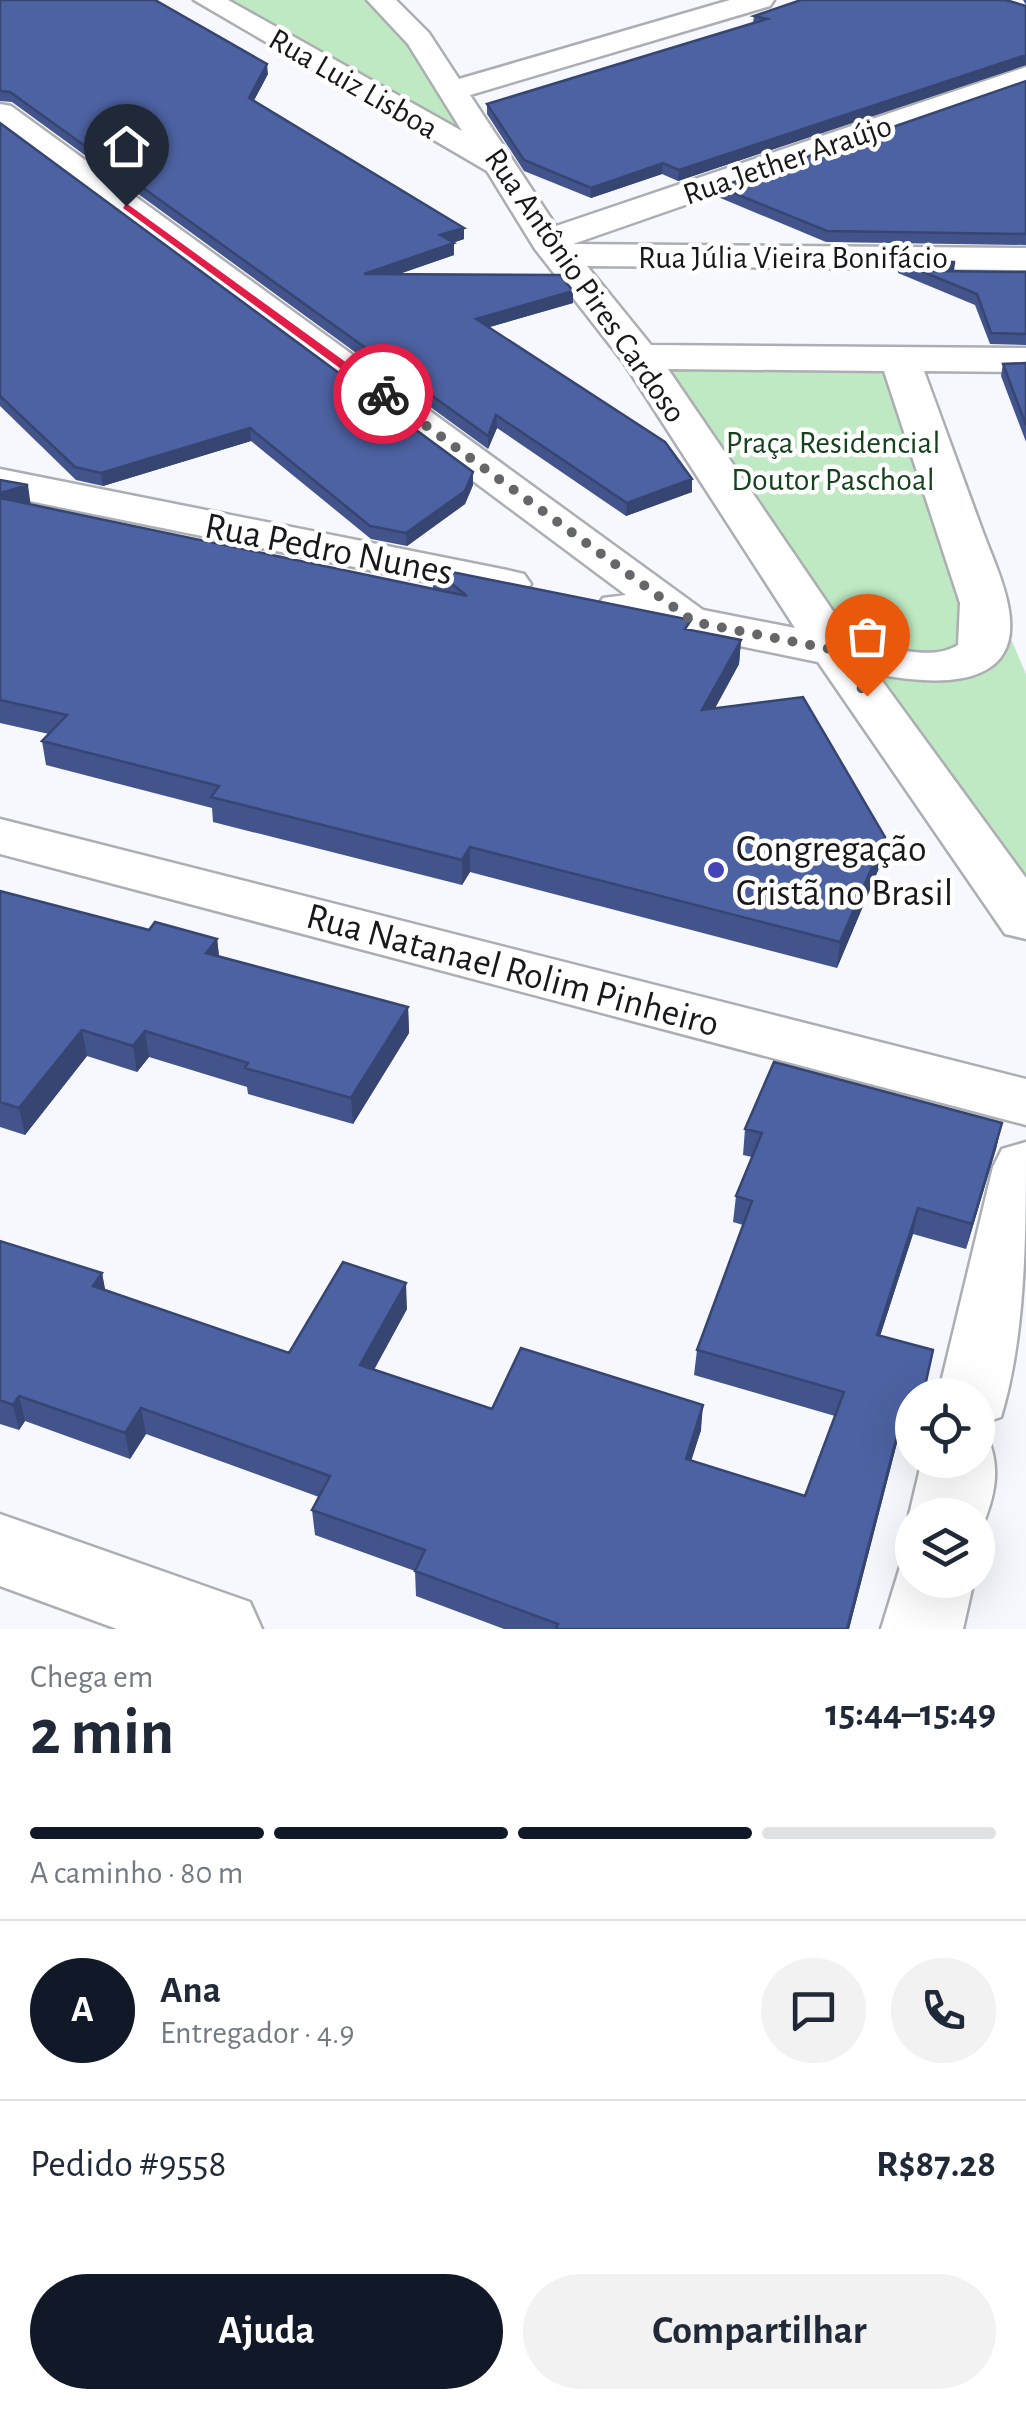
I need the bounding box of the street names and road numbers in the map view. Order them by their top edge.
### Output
street label: Rua Luiz Lisboa [264,23,443,145]
street label: Rua Jether Araújo [679,109,896,211]
street label: Rua Antônio Pires Cardoso [478,143,692,428]
street label: Rua Júlia Vieira Bonifácio [638,242,948,274]
street label: Rua Pedro Nunes [201,507,456,593]
street label: Rua Natanael Rolim Pinheiro [302,898,723,1044]

